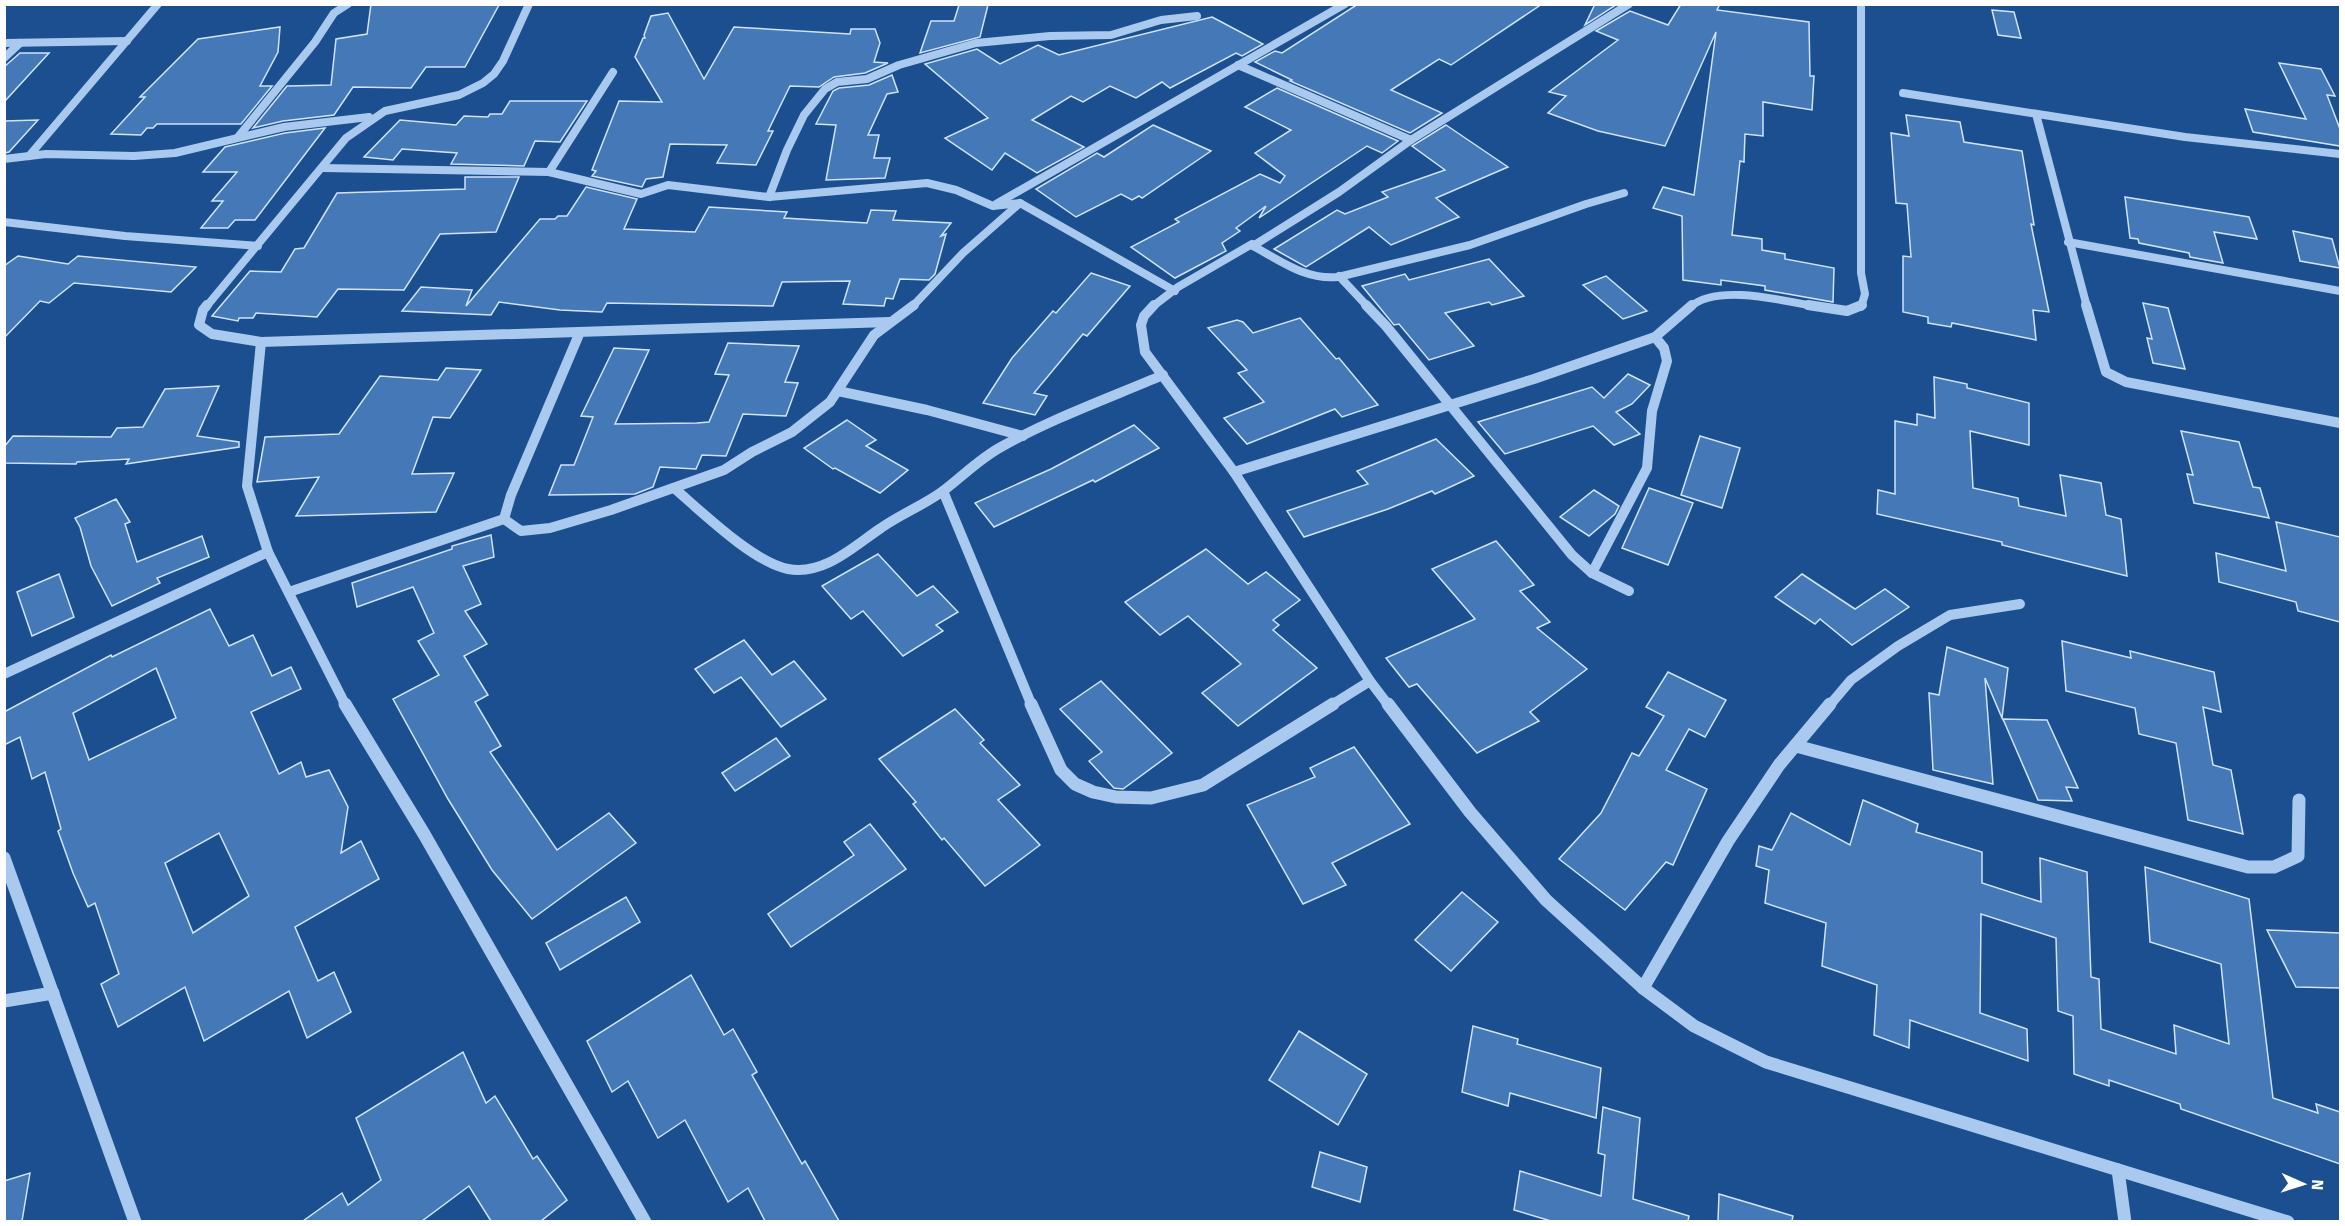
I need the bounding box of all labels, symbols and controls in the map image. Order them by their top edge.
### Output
north arrow [2273,1154,2333,1214]
text: N [2308,1179,2327,1191]

